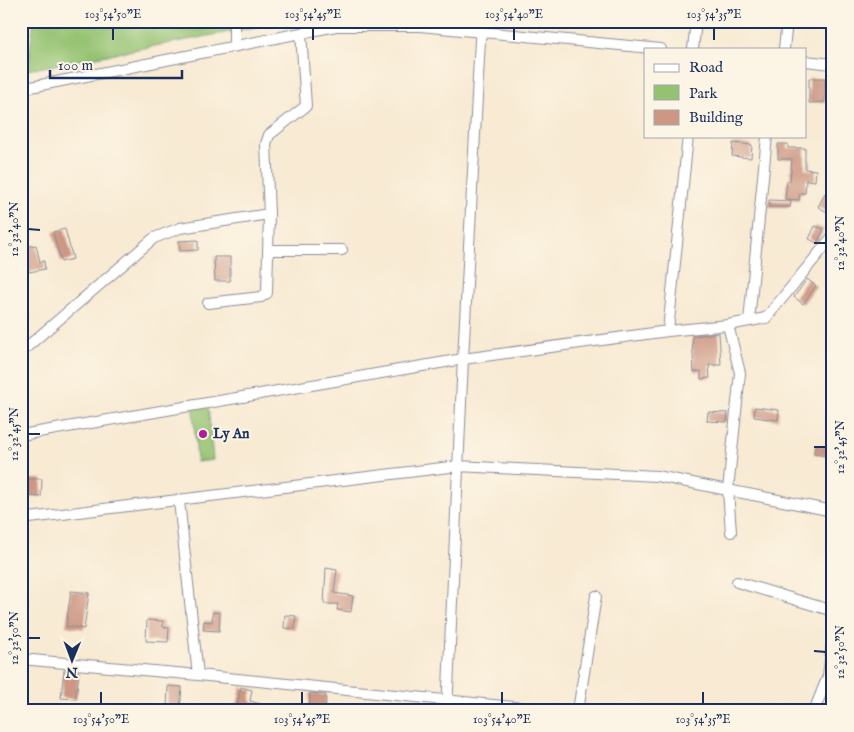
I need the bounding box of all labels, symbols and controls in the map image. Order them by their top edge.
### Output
text: 103°54'50"E [85,7,141,22]
text: 103°54'45"E [285,7,341,22]
text: 103°54'40"E [485,7,543,22]
text: 103°54'35"E [686,7,742,22]
scale bar [50,48,182,80]
legend [644,48,806,138]
text: 100 m [58,56,94,75]
text: Road [689,58,724,77]
text: Park [689,84,719,103]
text: Building [689,108,744,127]
text: 12°32'40"N [7,201,22,257]
text: 12°32'40"N [833,215,848,271]
text: 12°32'45"N [7,406,22,461]
text: 12°32'45"N [833,419,848,474]
place label: Ly An [213,425,250,443]
marker: Ly An [197,428,209,440]
text: 12°32'50"N [7,610,22,665]
text: 12°32'50"N [833,624,848,679]
north arrow [48,634,98,684]
text: N [66,663,79,681]
text: 103°54'50"E [73,712,129,727]
text: 103°54'45"E [274,712,330,727]
text: 103°54'40"E [473,712,531,727]
text: 103°54'35"E [675,712,731,727]

